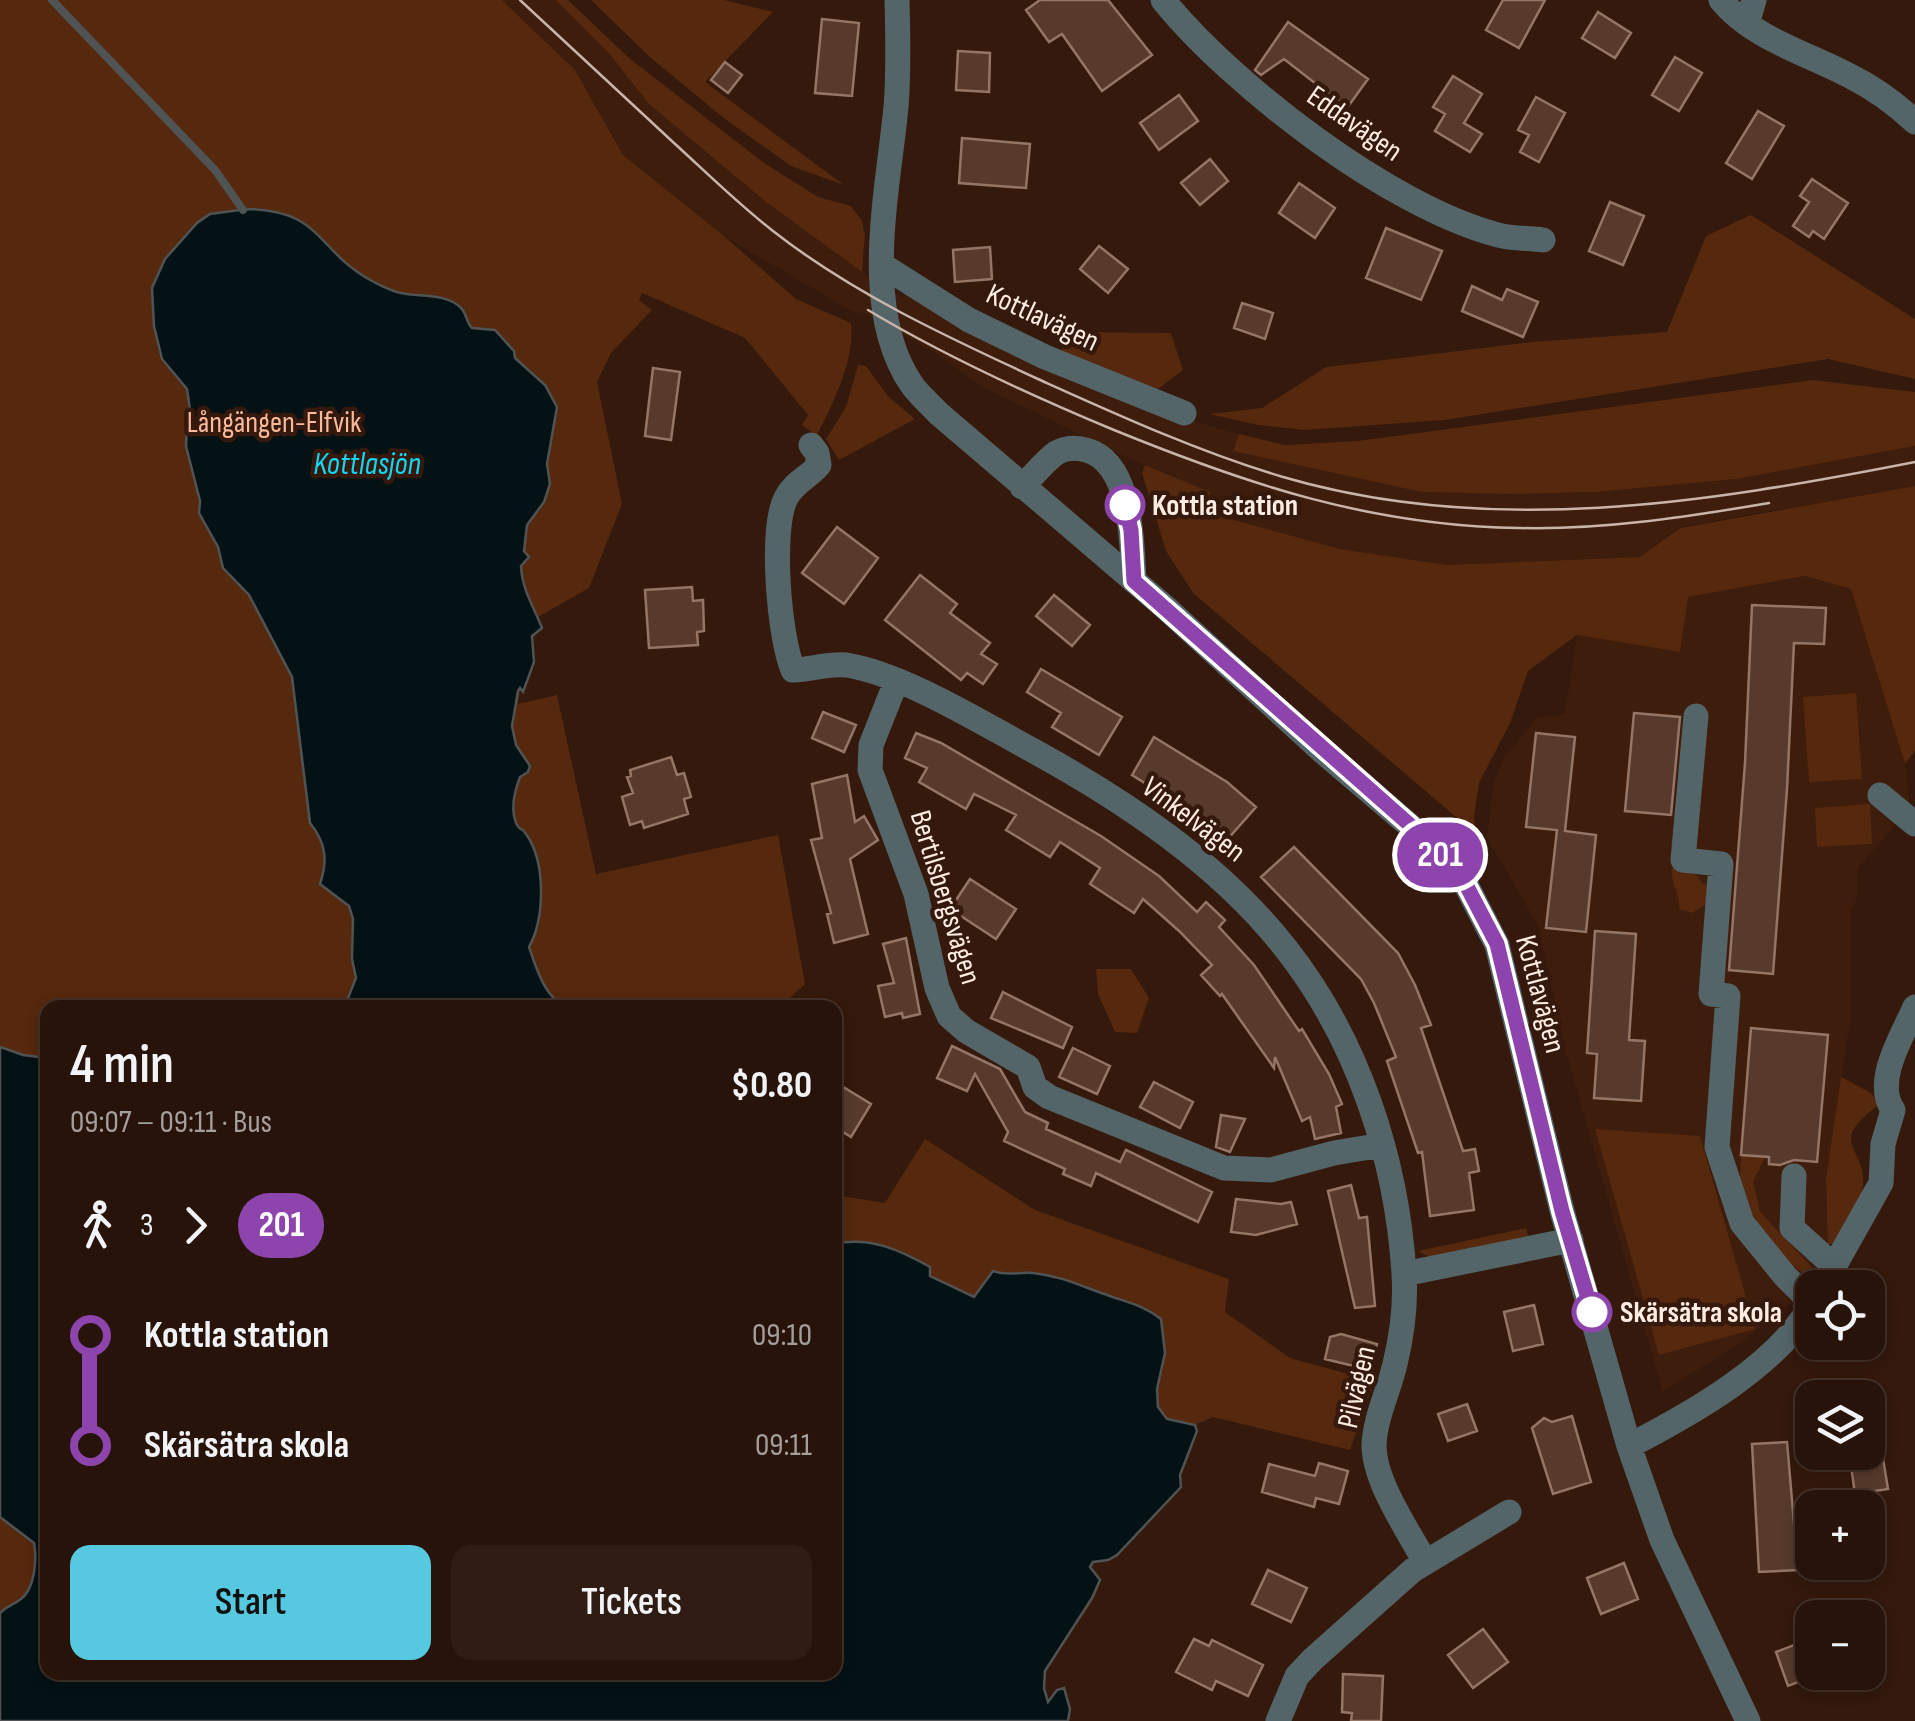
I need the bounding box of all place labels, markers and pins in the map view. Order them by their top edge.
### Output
marker: Kottla station [1106,486,1144,524]
place label: Kottla station [1152,488,1298,524]
marker: Skärsätra skola [1573,1293,1611,1331]
place label: Skärsätra skola [1620,1295,1782,1331]

